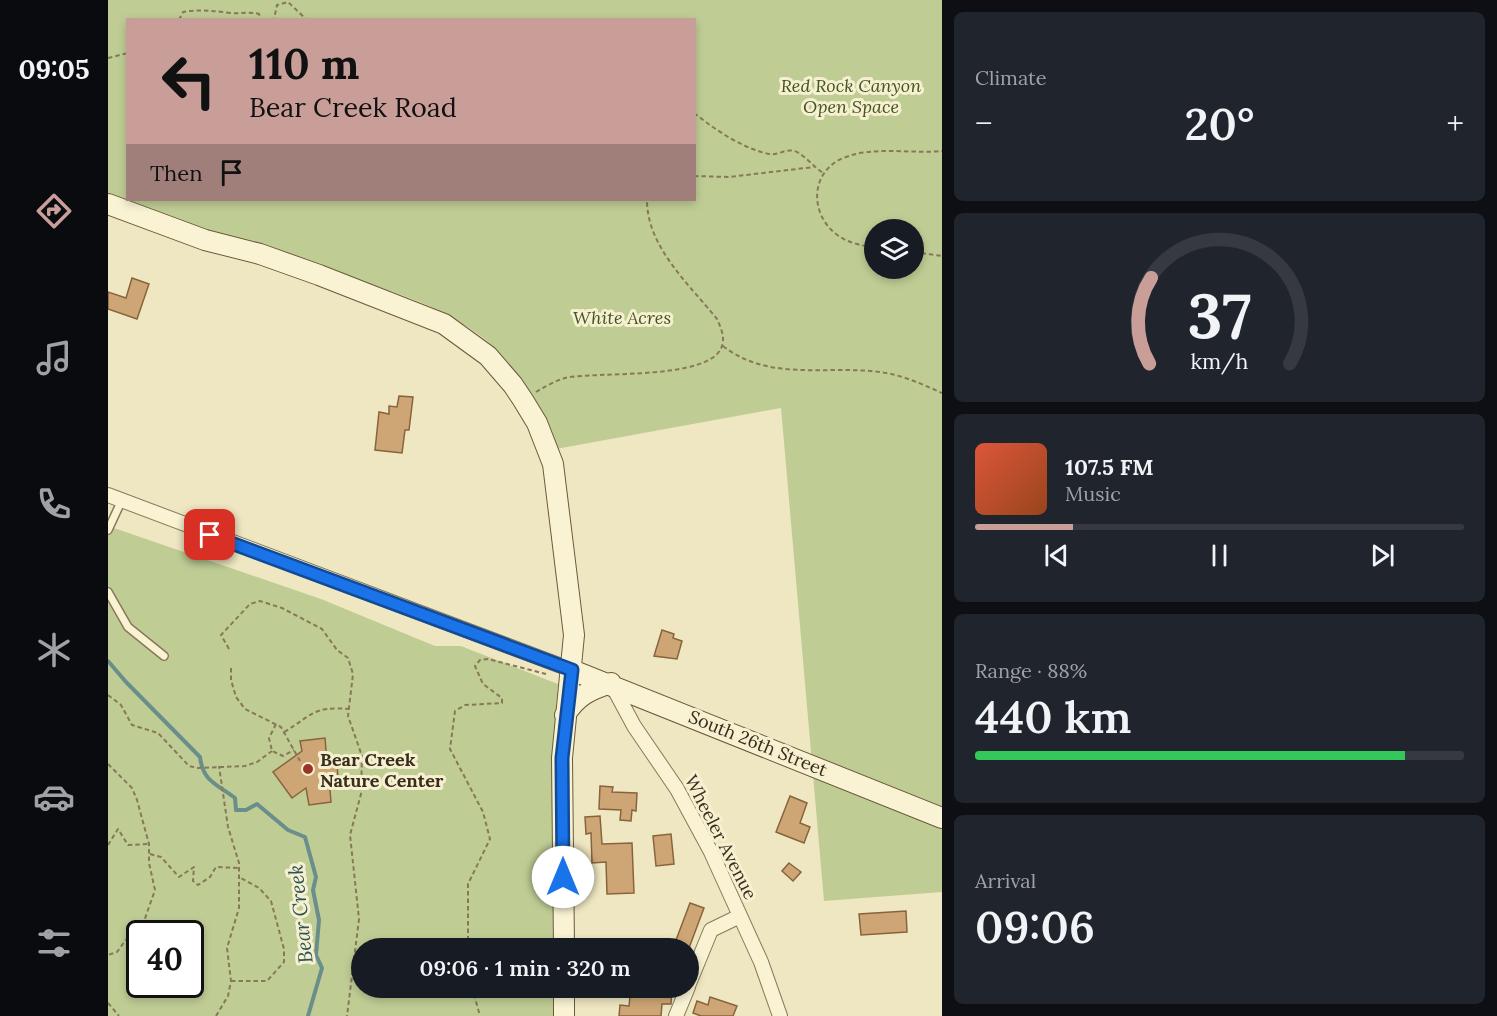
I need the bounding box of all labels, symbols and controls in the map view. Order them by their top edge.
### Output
text: 110 m [249,37,360,91]
icon: left [150,42,228,120]
text: 09:05 [18,52,90,86]
text: Climate [975,65,1047,90]
park label: Red Rock Canyon Open Space [781,74,921,118]
text: Bear Creek Road [249,90,457,124]
text: 20° [1185,95,1254,152]
text: − [975,102,993,144]
text: + [1446,102,1464,144]
icon: arrive [215,156,248,189]
text: Then [150,159,203,187]
icon: directions [33,190,75,232]
map controls [864,219,924,279]
button: layers [864,219,924,279]
text: 37 [1187,275,1252,355]
park label: White Acres [573,306,671,329]
icon: music [33,337,75,379]
text: km/h [1191,348,1249,376]
text: 107.5 FM [1065,453,1154,481]
text: Music [1065,481,1121,506]
icon: phone [33,483,75,525]
pin [184,509,235,560]
icon: arrive [193,518,226,551]
icon: previous [1040,539,1073,572]
icon: pause [1203,539,1236,572]
icon: next [1366,539,1399,572]
icon: climate [33,629,75,671]
text: Range · 88% [975,658,1087,683]
text: 440 km [975,688,1131,745]
street label: South 26th Street [685,705,831,781]
place label: Bear Creek Nature Center [320,748,444,792]
marker: Bear Creek Nature Center [301,762,315,776]
street label: Wheeler Avenue [680,771,762,903]
icon: car [33,776,75,818]
position arrow [531,845,595,909]
water label: Bear Creek [282,863,318,965]
text: Arrival [975,868,1036,893]
text: 09:06 [975,898,1095,955]
speed limit sign: 40 [126,920,204,998]
icon: filters [33,922,75,964]
text: 09:06 · 1 min · 320 m [420,954,630,982]

